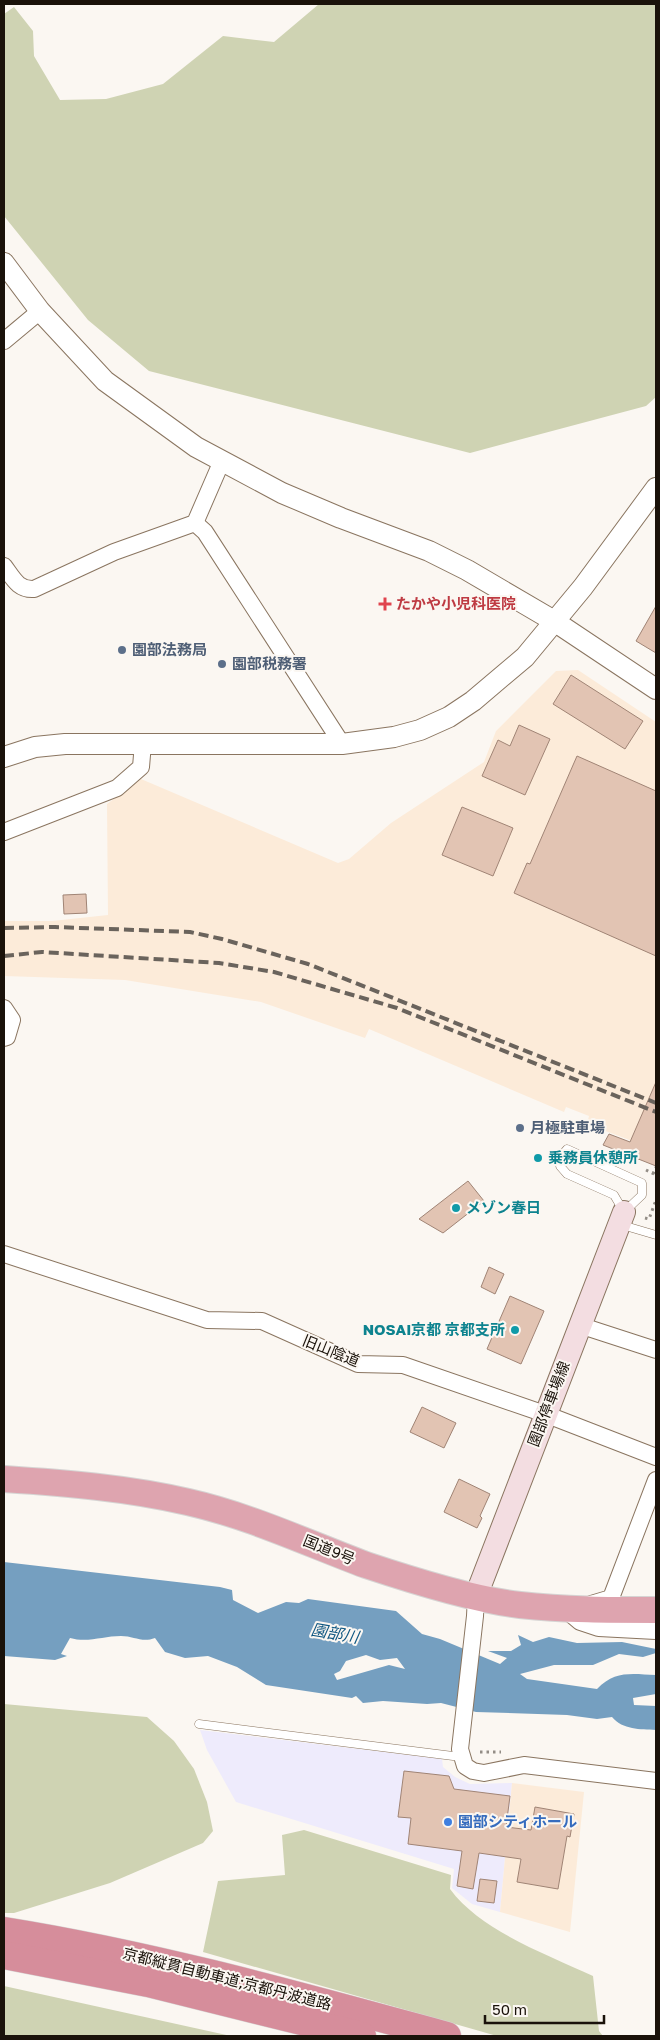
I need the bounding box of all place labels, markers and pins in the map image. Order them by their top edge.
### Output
place label: たかや小児科医院 [396,594,516,612]
marker: たかや小児科医院 [378,597,392,611]
place label: 園部法務局 [132,640,207,658]
marker: 園部法務局 [116,644,128,656]
place label: 園部税務署 [232,654,307,672]
marker: 園部税務署 [216,658,228,670]
place label: 月極駐車場 [530,1118,605,1136]
marker: 月極駐車場 [514,1122,526,1134]
place label: 乗務員休憩所 [548,1148,638,1166]
marker: 乗務員休憩所 [532,1152,544,1164]
place label: メゾン春日 [466,1198,541,1216]
marker: メゾン春日 [450,1202,462,1214]
place label: NOSAI京都 京都支所 [363,1320,505,1338]
marker: NOSAI京都 京都支所 [509,1324,521,1336]
place label: 園部シティホール [458,1812,577,1830]
marker: 園部シティホール [442,1816,454,1828]

